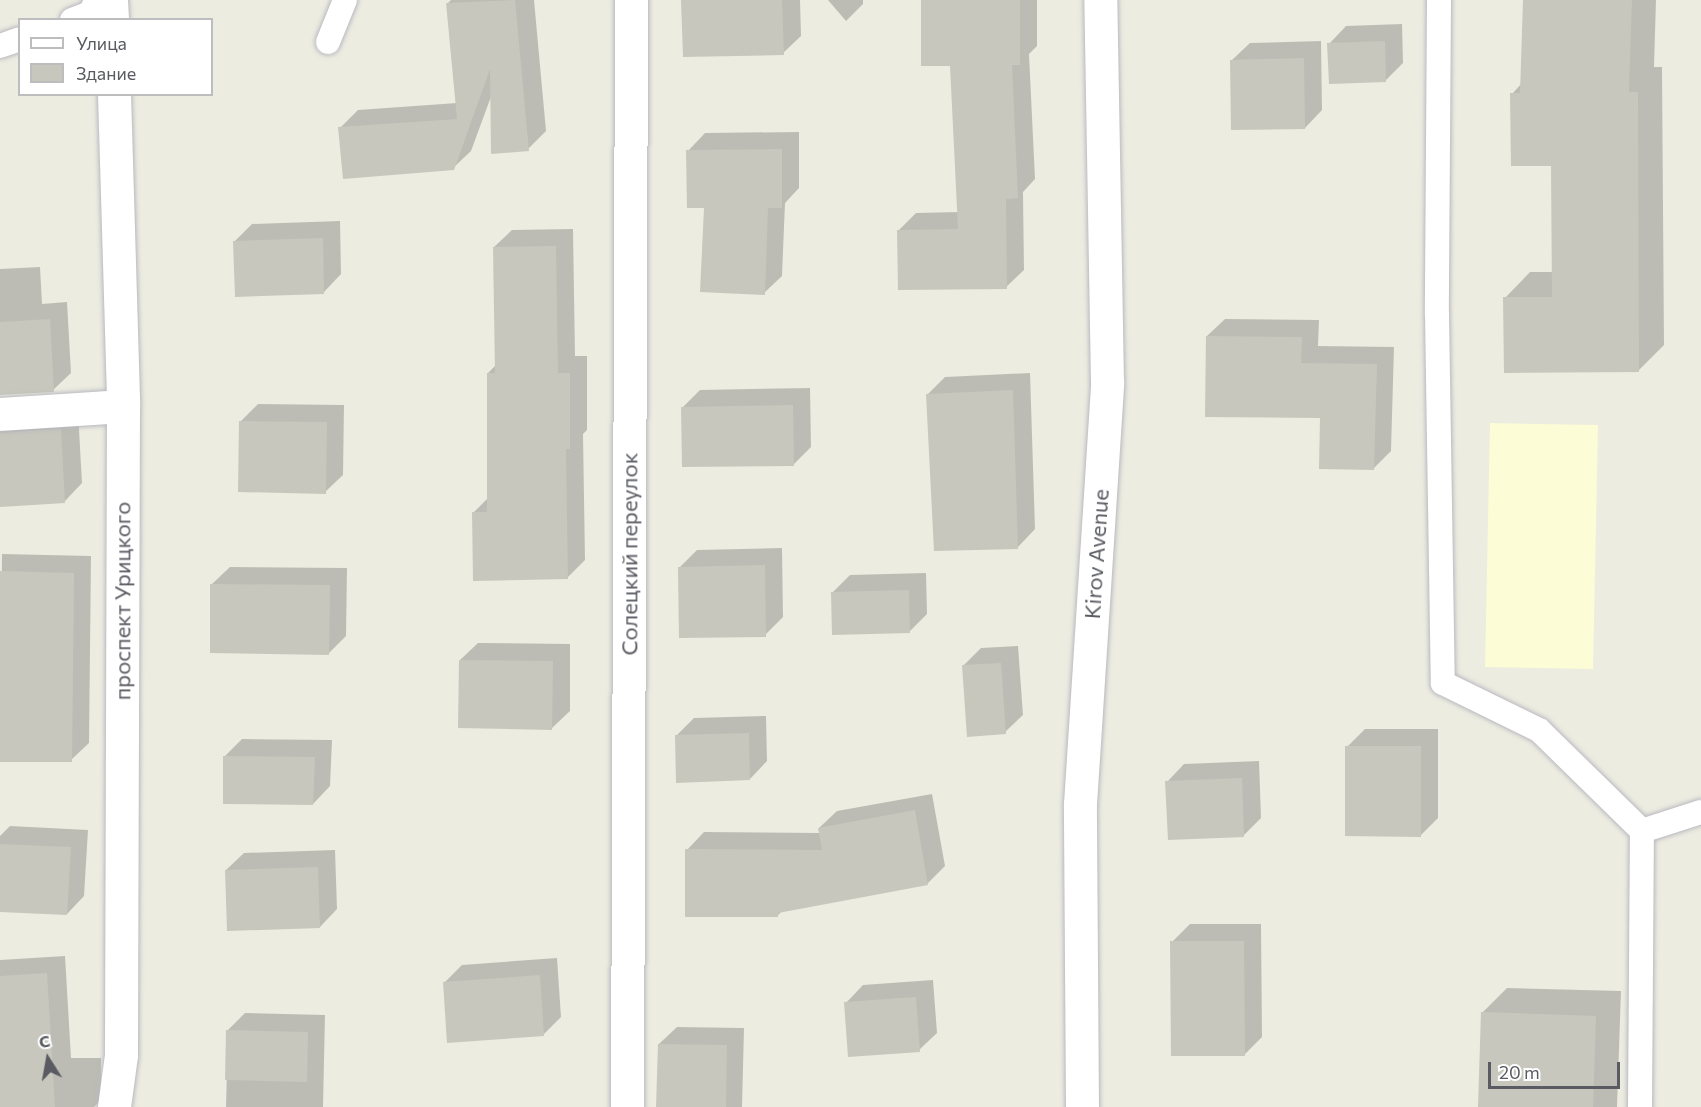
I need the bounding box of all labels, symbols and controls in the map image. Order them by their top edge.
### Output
legend [18,18,213,96]
text: Улица [76,32,127,54]
text: Здание [76,62,136,84]
street label: Солецкий переулок [616,453,642,655]
street label: Kirov Avenue [1078,488,1114,620]
street label: проспект Урицкого [109,502,135,700]
north arrow [18,1029,78,1089]
text: С [37,1030,52,1051]
scale bar [1491,1050,1623,1088]
text: 20 m [1499,1061,1540,1083]

